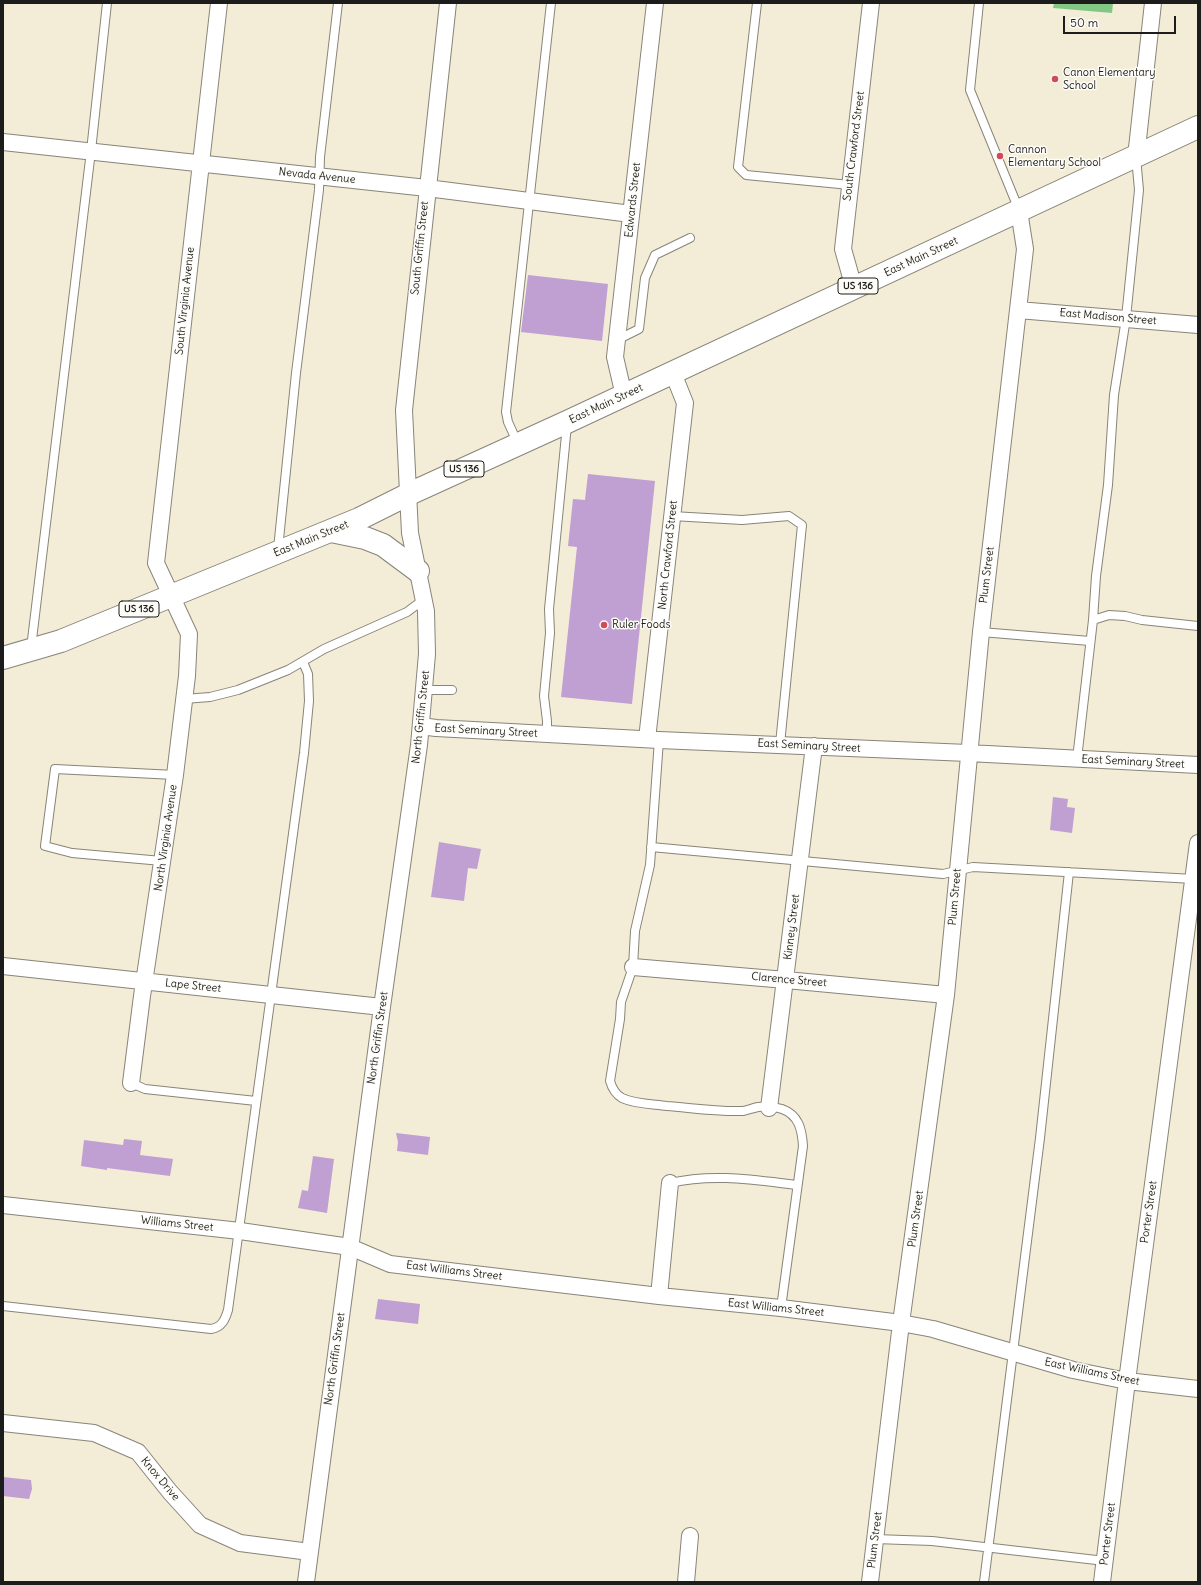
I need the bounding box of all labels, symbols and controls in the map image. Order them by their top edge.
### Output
scale bar [1065,8,1178,34]
text: 50 m [1070,15,1098,30]
place label: Canon Elementary School [1063,66,1155,92]
marker: Canon Elementary School [1050,74,1060,84]
street label: South Crawford Street [841,90,867,202]
place label: Cannon Elementary School [1008,143,1101,169]
marker: Cannon Elementary School [995,151,1005,161]
street label: Edwards Street [622,162,644,238]
street label: Nevada Avenue [278,165,356,187]
street label: South Griffin Street [409,200,431,296]
street label: East Main Street [882,234,960,280]
street label: South Virginia Avenue [173,246,197,356]
road number: US 136 [838,278,878,294]
street label: East Madison Street [1059,306,1157,328]
street label: East Main Street [567,381,645,427]
road number: US 136 [444,461,484,477]
street label: North Crawford Street [656,500,680,610]
street label: East Main Street [272,518,350,560]
street label: Plum Street [977,546,997,604]
road number: US 136 [119,601,159,617]
place label: Ruler Foods [612,618,670,632]
marker: Ruler Foods [599,620,609,630]
street label: North Griffin Street [410,670,432,764]
street label: East Seminary Street [434,722,538,740]
street label: East Seminary Street [757,737,861,755]
street label: East Seminary Street [1081,753,1185,771]
street label: North Virginia Avenue [152,784,180,892]
street label: Plum Street [946,868,964,926]
street label: Kinney Street [781,893,803,961]
street label: Clarence Street [751,970,827,990]
street label: Lape Street [164,976,222,996]
street label: North Griffin Street [365,991,391,1085]
street label: Porter Street [1138,1180,1160,1244]
street label: Plum Street [905,1190,927,1248]
street label: Williams Street [140,1214,214,1234]
street label: East Williams Street [405,1259,503,1283]
street label: East Williams Street [727,1296,825,1320]
street label: North Griffin Street [322,1312,348,1406]
street label: East Williams Street [1043,1355,1141,1389]
street label: Knox Drive [138,1454,182,1504]
street label: Porter Street [1098,1502,1118,1566]
street label: Plum Street [865,1511,885,1569]

